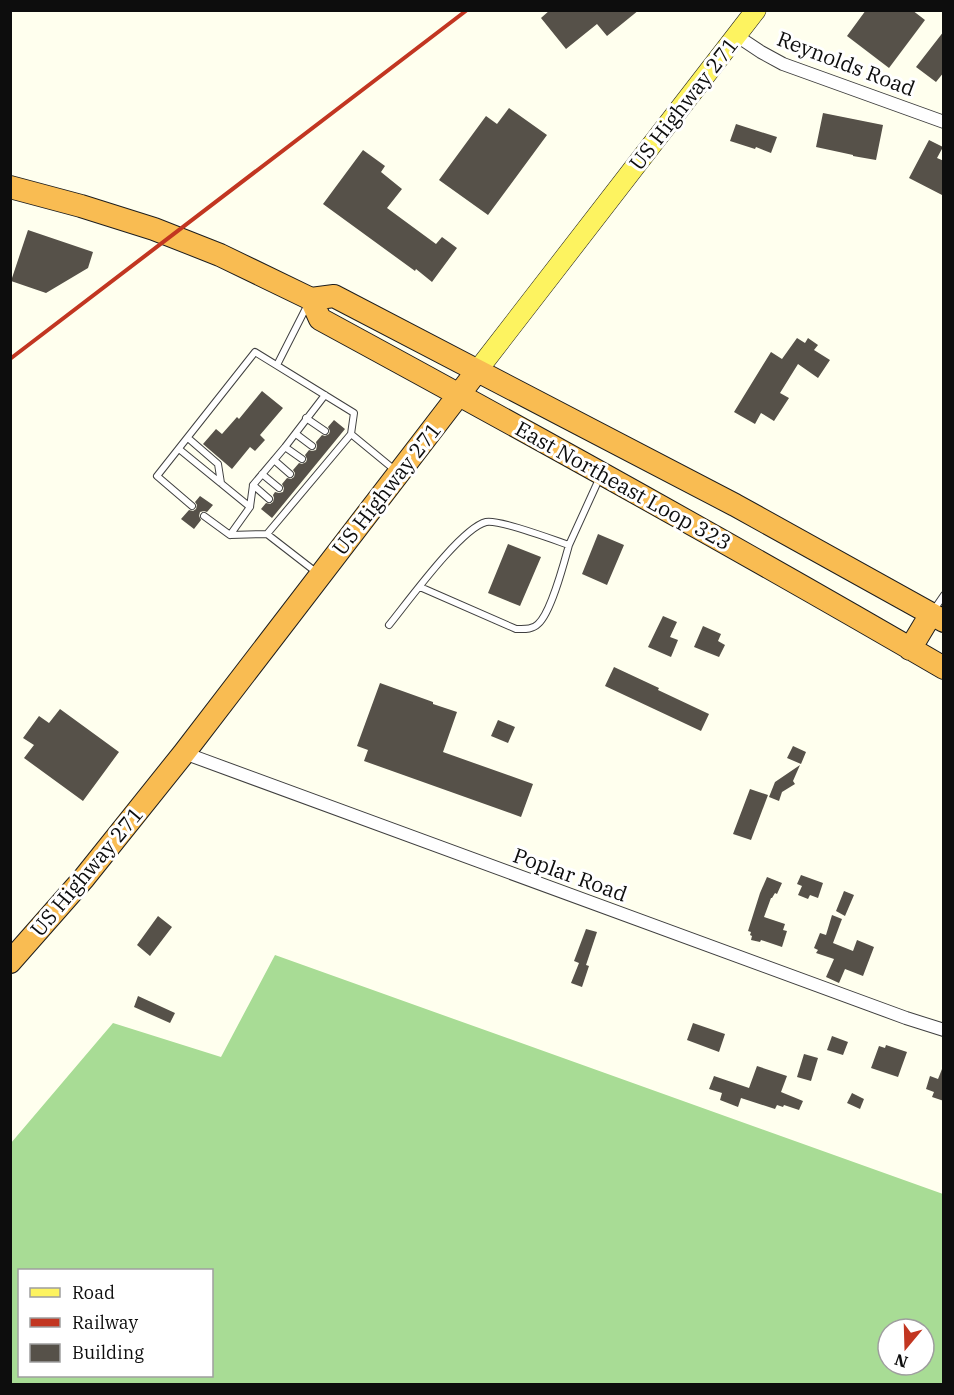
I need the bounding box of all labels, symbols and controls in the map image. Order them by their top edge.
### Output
street label: Reynolds Road [773,24,920,102]
street label: US Highway 271 [622,31,744,176]
street label: East Northeast Loop 323 [511,414,736,556]
street label: US Highway 271 [325,416,447,561]
street label: US Highway 271 [24,801,149,942]
street label: Poplar Road [509,840,631,908]
legend [18,1269,213,1377]
text: Road [72,1281,115,1304]
text: Railway [72,1311,138,1334]
north arrow [876,1317,936,1377]
text: Building [72,1341,144,1364]
text: N [892,1350,910,1373]

